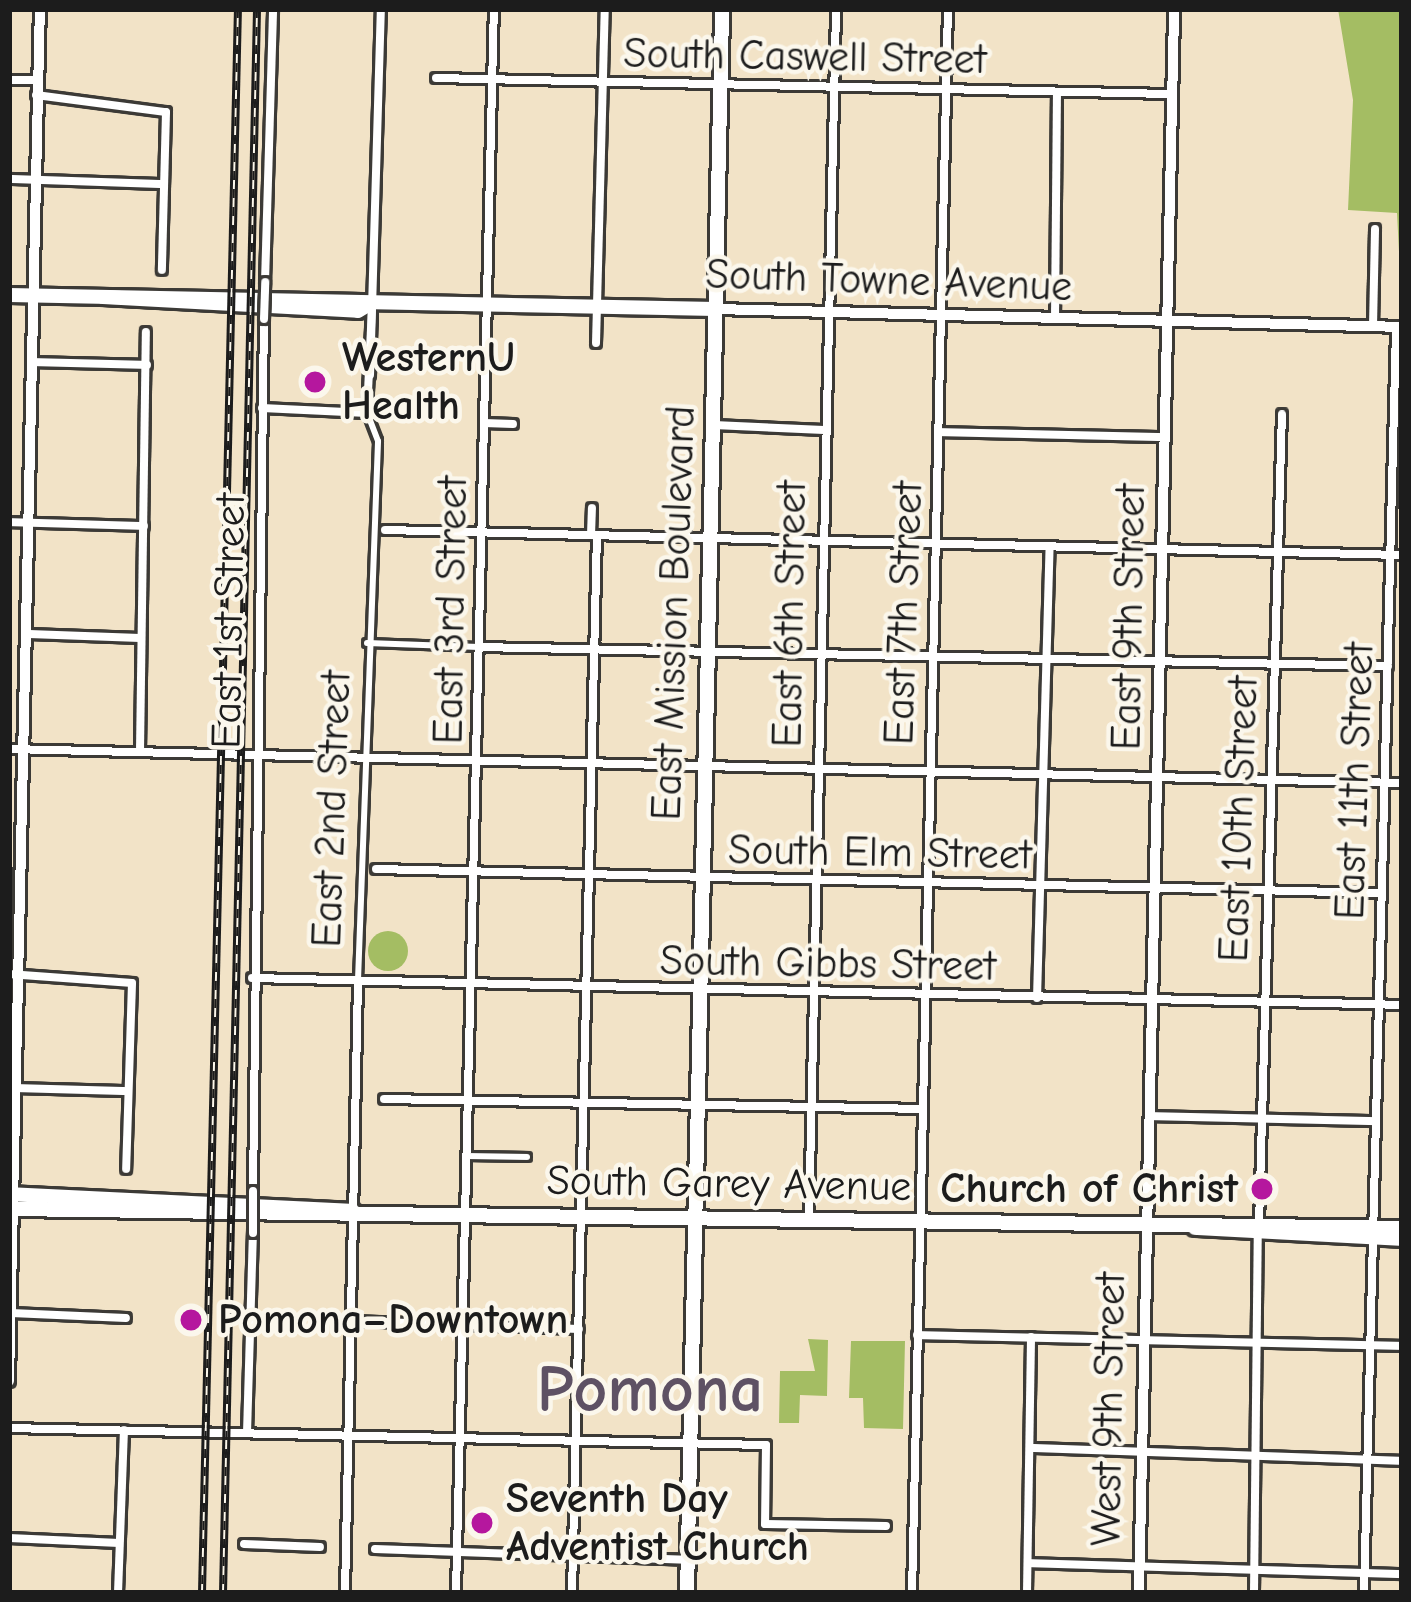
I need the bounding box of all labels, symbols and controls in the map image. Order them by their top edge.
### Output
street label: South Caswell Street [623,29,987,85]
street label: South Towne Avenue [705,249,1073,313]
place label: WesternU Health [342,333,515,431]
marker: WesternU Health [299,366,331,398]
street label: East Mission Boulevard [642,405,706,821]
street label: East 3rd Street [423,475,479,745]
street label: East 6th Street [762,480,818,748]
street label: East 7th Street [874,480,934,746]
street label: East 9th Street [1101,483,1157,751]
street label: East 1st Street [202,493,256,749]
street label: East 11th Street [1325,641,1385,921]
street label: East 2nd Street [302,670,362,948]
street label: East 10th Street [1209,675,1269,963]
street label: South Elm Street [728,825,1032,881]
street label: South Gibbs Street [659,936,997,992]
street label: South Garey Avenue [546,1156,912,1212]
place label: Church of Christ [940,1164,1238,1214]
marker: Church of Christ [1249,1176,1275,1202]
street label: West 9th Street [1081,1272,1137,1546]
place label: Pomona–Downtown [218,1295,568,1345]
marker: Pomona–Downtown [175,1304,207,1336]
district label: Pomona [537,1351,763,1431]
place label: Seventh Day Adventist Church [506,1474,809,1573]
marker: Seventh Day Adventist Church [469,1510,495,1536]

